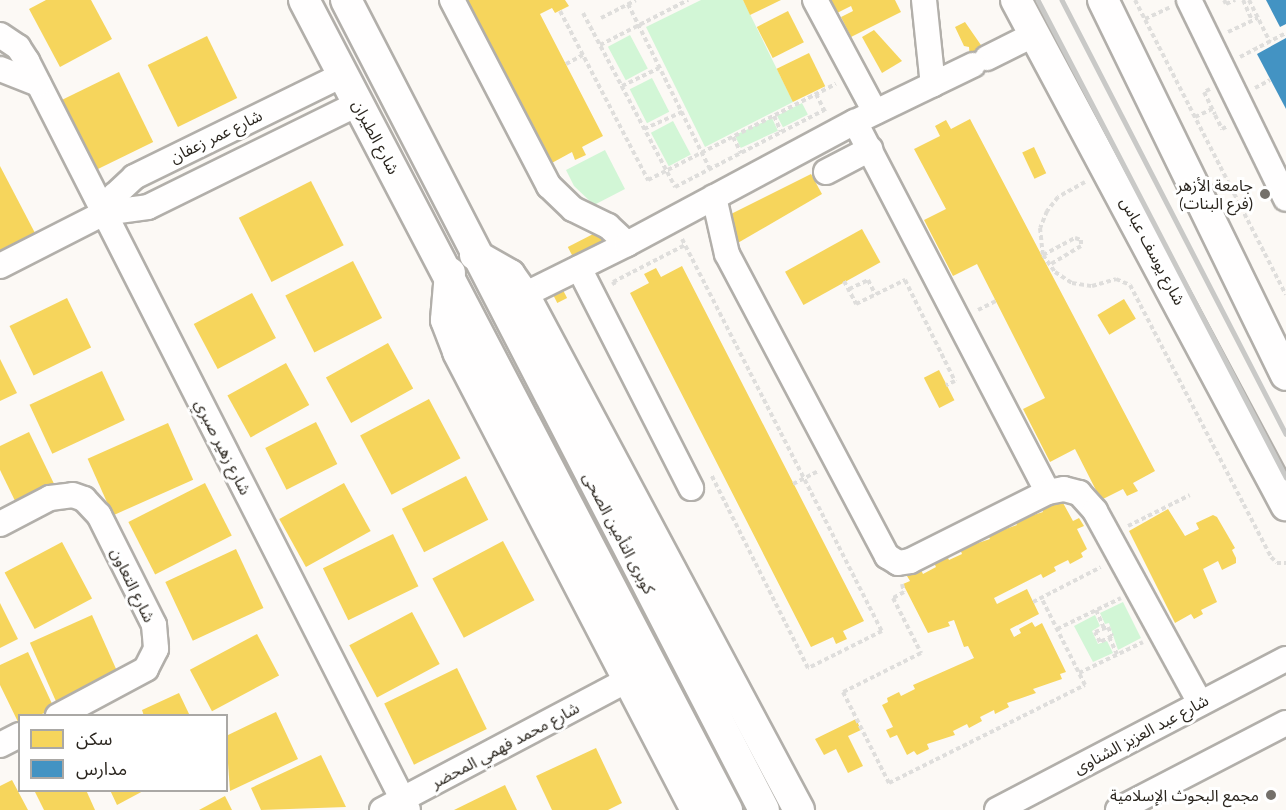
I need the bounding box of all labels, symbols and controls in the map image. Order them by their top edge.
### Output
street label: شارع الطيران [348,97,404,177]
street label: شارع عمر زعفان [167,105,265,167]
place label: جامعة الأزهر (فرع البنات) [1176,175,1253,213]
marker: جامعة الأزهر (فرع البنات) [1258,187,1272,201]
street label: شارع يوسف عباس [1117,194,1189,308]
street label: شارع زهير صبري [191,396,255,498]
street label: كوبرى التأمين الصحى [579,469,659,597]
street label: شارع التعاون [107,545,159,625]
street label: شارع عبد العزيز الشناوى [1070,690,1212,778]
street label: شارع محمد فهمي المحضر [428,698,582,792]
legend [18,714,228,792]
text: سكن [76,727,112,749]
text: مدارس [76,757,127,779]
place label: مجمع البحوث الإسلامية [1110,785,1259,805]
marker: مجمع البحوث الإسلامية [1264,788,1278,802]

